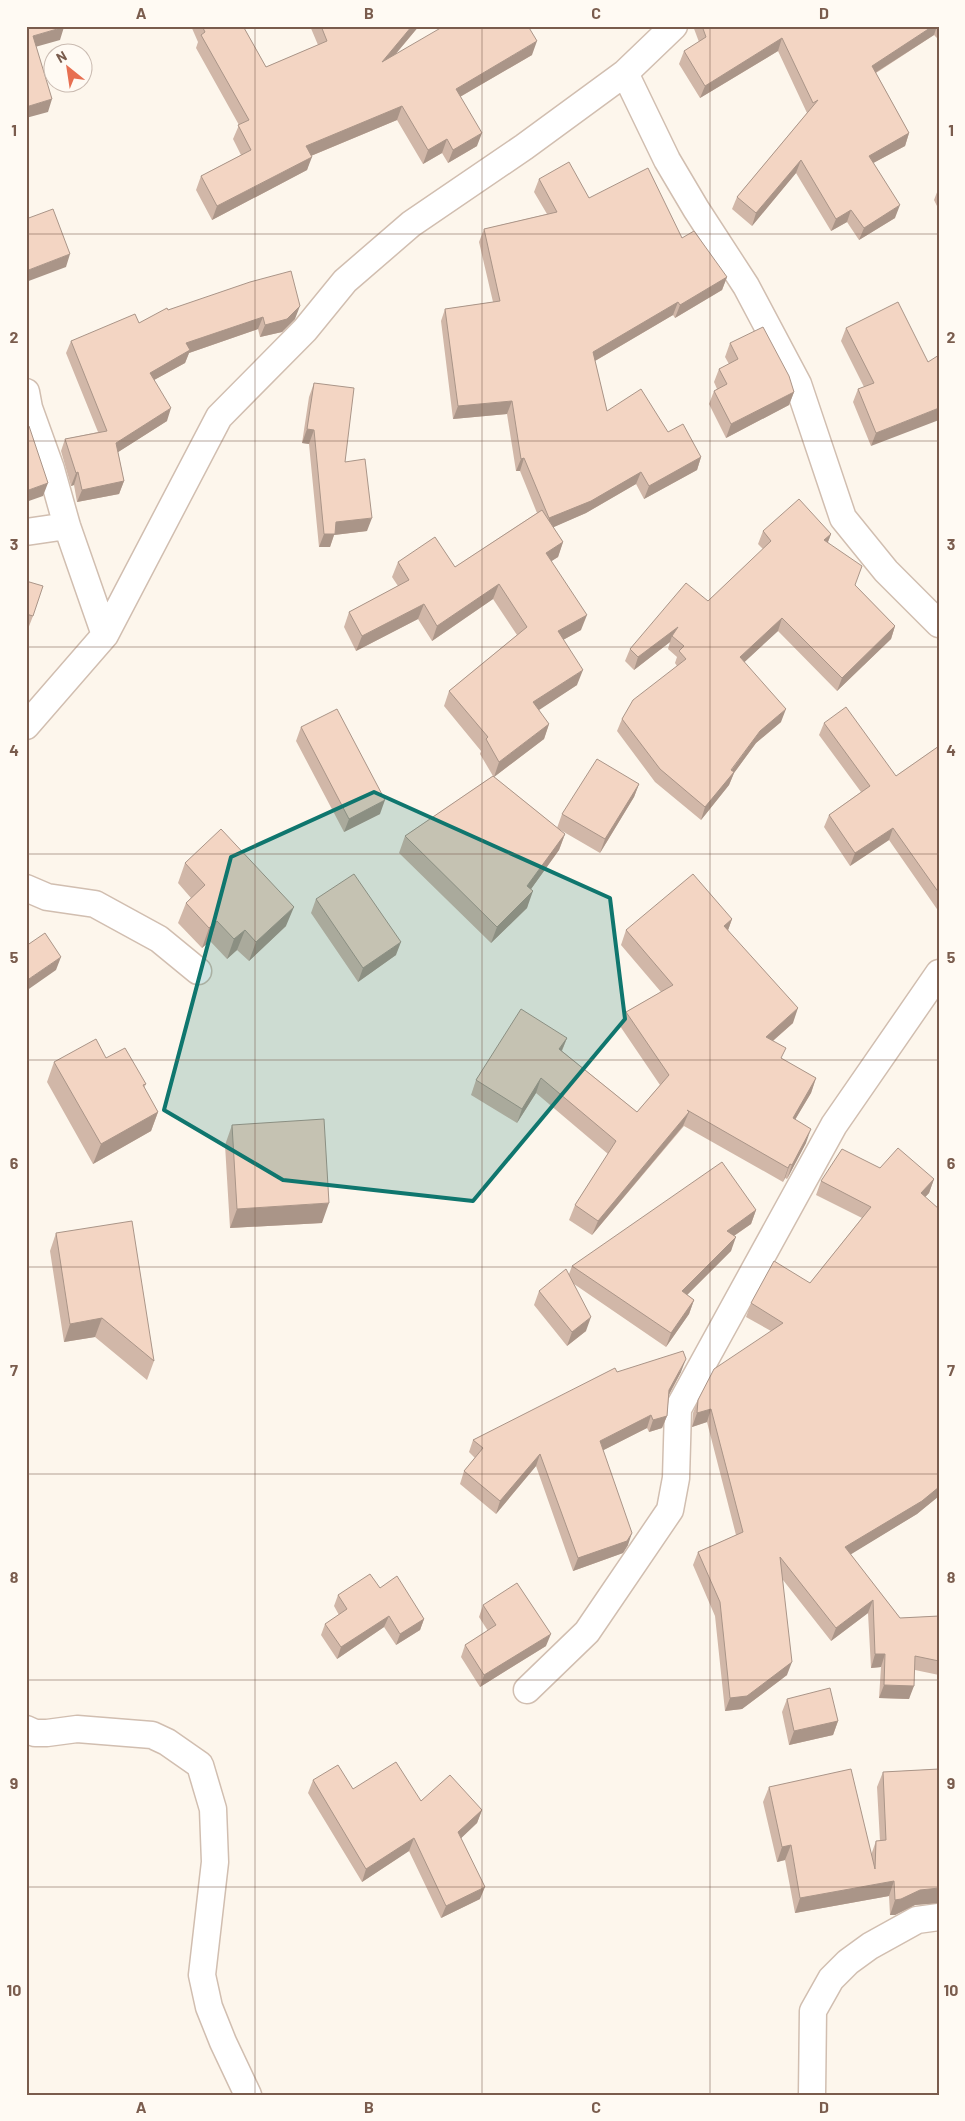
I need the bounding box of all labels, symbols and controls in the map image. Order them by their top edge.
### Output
text: A [136,3,147,22]
text: B [364,3,374,22]
text: C [591,3,601,22]
text: D [819,3,829,22]
north arrow [42,42,92,92]
text: N [53,47,70,66]
text: 1 [11,120,17,139]
text: 1 [948,120,954,139]
text: 2 [10,327,19,346]
text: 2 [947,327,956,346]
text: 3 [10,534,18,553]
text: 3 [947,534,955,553]
text: 4 [9,740,19,759]
text: 4 [946,740,956,759]
text: 5 [10,947,19,966]
text: 5 [947,947,956,966]
text: 6 [10,1153,19,1172]
text: 6 [947,1153,956,1172]
text: 7 [10,1360,18,1379]
text: 7 [947,1360,955,1379]
text: 8 [10,1567,19,1586]
text: 8 [947,1567,956,1586]
text: 9 [10,1773,18,1792]
text: 9 [947,1773,955,1792]
text: 10 [7,1980,21,1999]
text: 10 [944,1980,958,1999]
text: A [136,2097,147,2116]
text: B [364,2097,374,2116]
text: C [591,2097,601,2116]
text: D [819,2097,829,2116]

